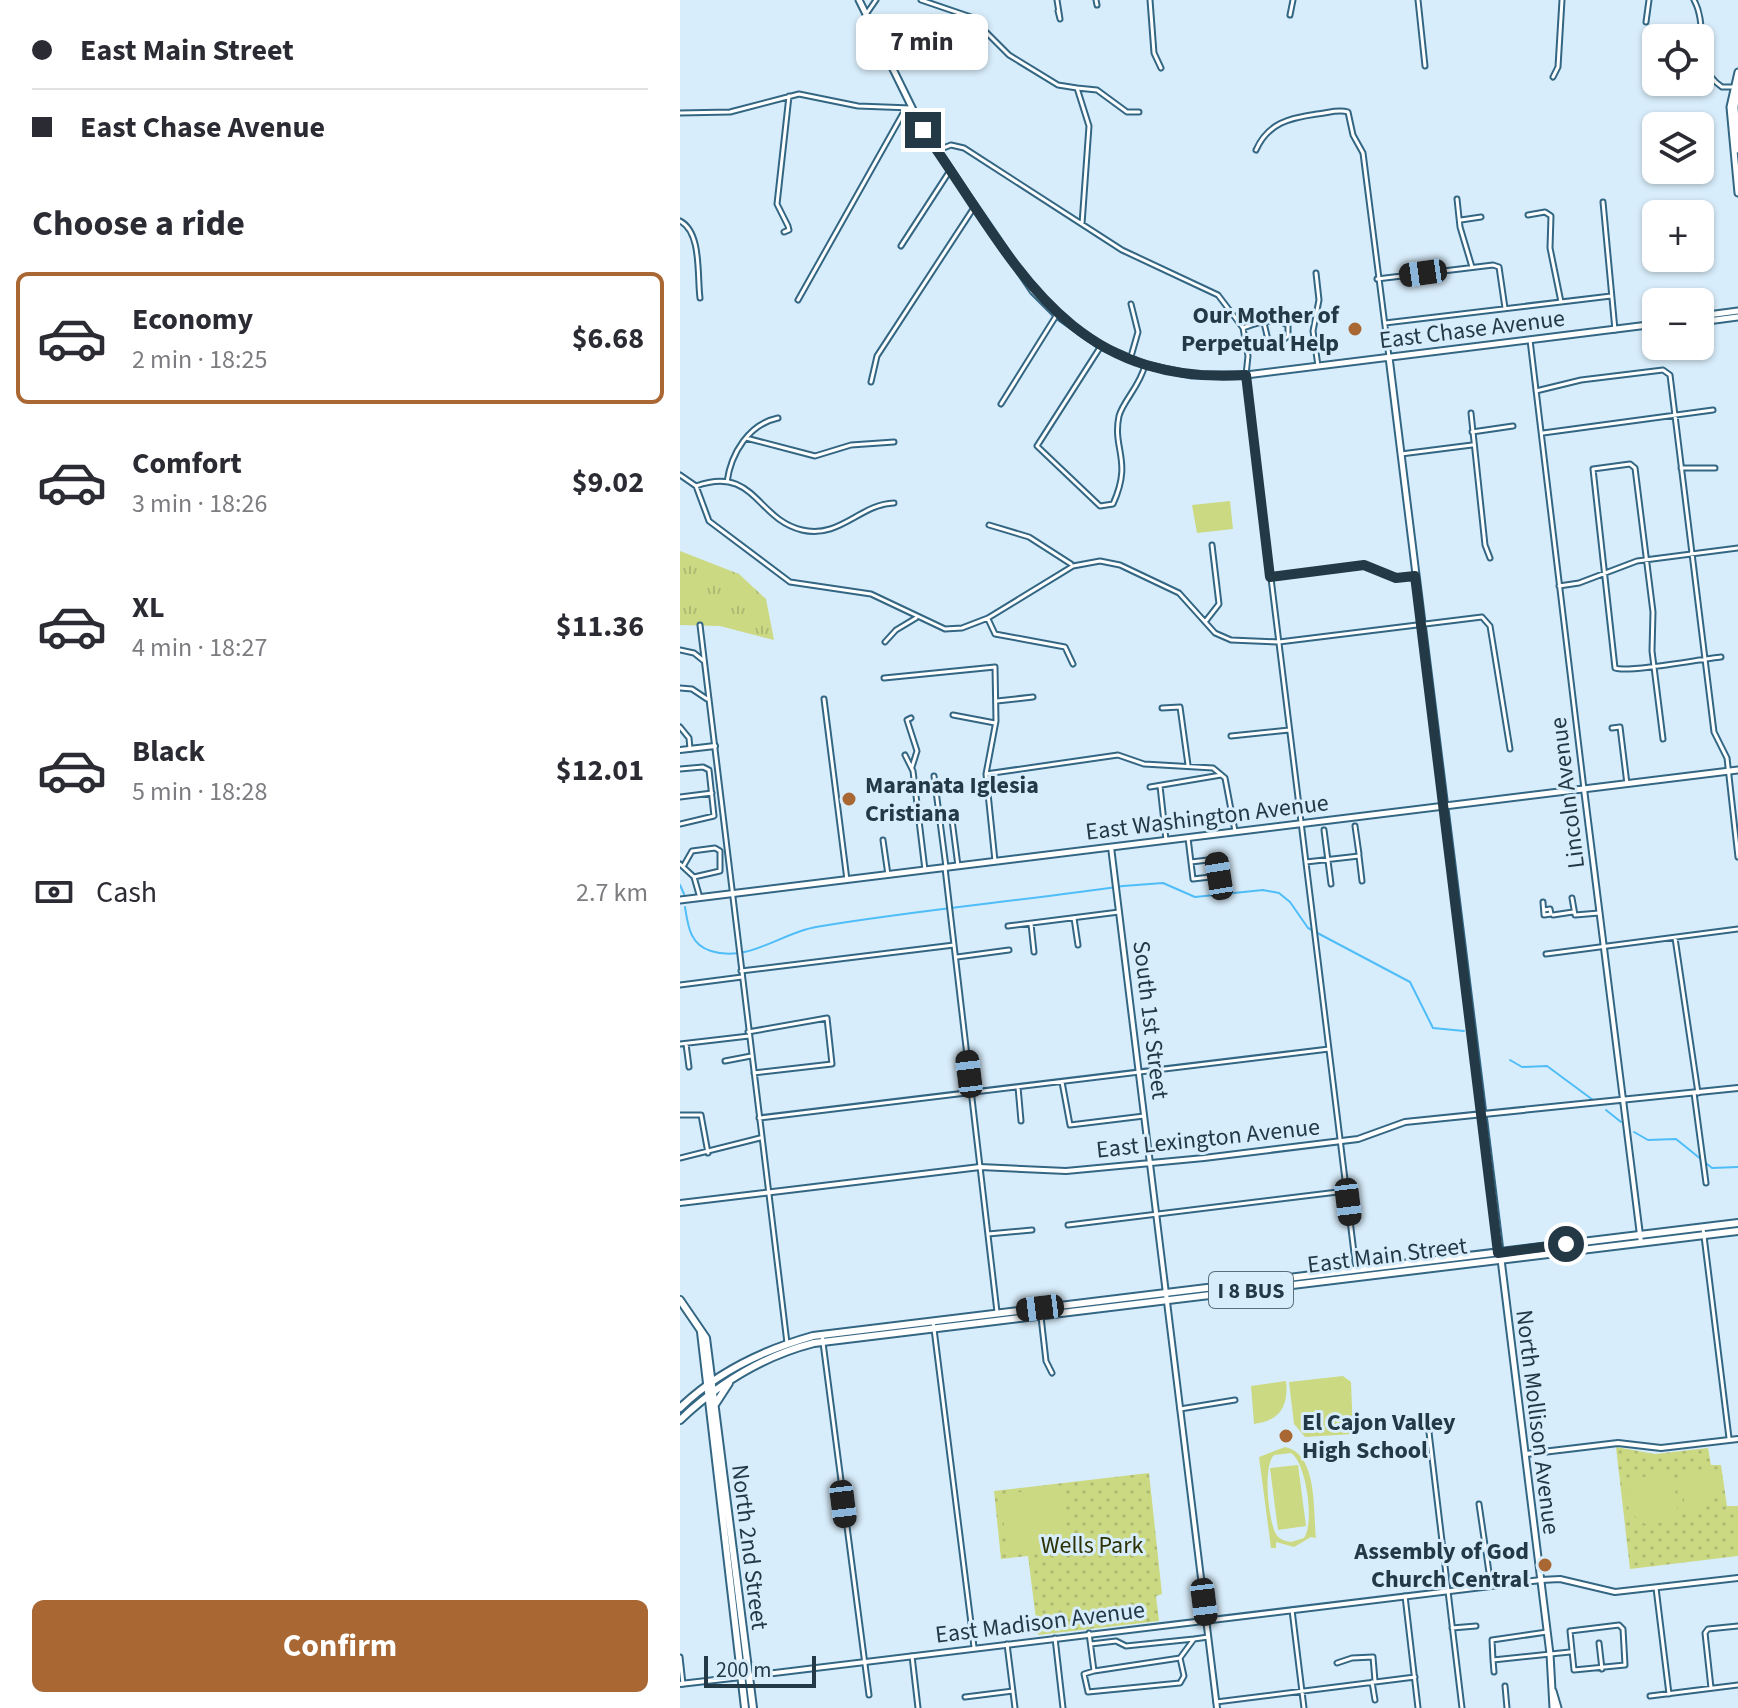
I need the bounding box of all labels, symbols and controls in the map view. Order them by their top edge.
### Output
callout: 7 min [857,14,989,70]
text: 7 min [890,23,954,60]
map controls [1642,24,1714,360]
button: locate [1642,24,1714,96]
text: East Main Street [80,29,294,72]
text: East Chase Avenue [80,106,325,149]
route end [905,112,941,148]
button: layers [1642,112,1714,184]
text: Choose a ride [32,198,245,249]
button: + [1642,200,1714,272]
car [1398,258,1448,288]
button: − [1642,288,1714,360]
text: Economy [132,298,253,341]
place label: Our Mother of Perpetual Help [1181,298,1340,361]
street label: East Chase Avenue [1377,301,1567,358]
icon: car [36,302,108,374]
text: $6.68 [572,317,644,360]
marker: Our Mother of Perpetual Help [1346,320,1364,338]
text: 2 min · 18:25 [132,341,267,378]
text: Comfort [132,442,242,485]
icon: car [36,446,108,518]
text: $9.02 [572,461,644,504]
text: 3 min · 18:26 [132,485,267,522]
text: XL [132,586,165,629]
icon: car [36,590,108,662]
text: $11.36 [556,605,644,648]
text: 4 min · 18:27 [132,629,267,666]
street label: Lincoln Avenue [1541,715,1594,871]
text: Black [132,730,205,773]
icon: car [36,734,108,806]
text: $12.01 [556,749,644,792]
place label: Maranata Iglesia Cristiana [865,768,1039,831]
text: 5 min · 18:28 [132,773,267,810]
street label: East Washington Avenue [1083,785,1331,850]
marker: Maranata Iglesia Cristiana [840,790,858,808]
car [1203,850,1235,902]
icon: cash [32,870,76,914]
text: Cash [96,871,157,914]
text: 2.7 km [576,874,648,911]
street label: South 1st Street [1123,939,1178,1101]
car [954,1049,984,1099]
street label: East Lexington Avenue [1094,1109,1322,1168]
car [1333,1177,1363,1227]
route start [1548,1226,1584,1262]
street label: East Main Street [1305,1228,1469,1283]
road number: I 8 BUS [1209,1272,1293,1308]
car [1015,1293,1065,1323]
street label: North Mollison Avenue [1506,1308,1569,1537]
place label: El Cajon Valley High School [1302,1405,1456,1468]
marker: El Cajon Valley High School [1277,1427,1295,1445]
street label: North 2nd Street [722,1462,777,1632]
car [828,1479,858,1529]
park label: Wells Park [1041,1528,1143,1563]
place label: Assembly of God Church Central [1353,1534,1529,1597]
marker: Assembly of God Church Central [1536,1556,1554,1574]
car [1189,1577,1219,1627]
street label: East Madison Avenue [933,1592,1147,1653]
button: Confirm [32,1600,648,1692]
scale bar [704,1652,816,1688]
text: 200 m [716,1654,771,1686]

